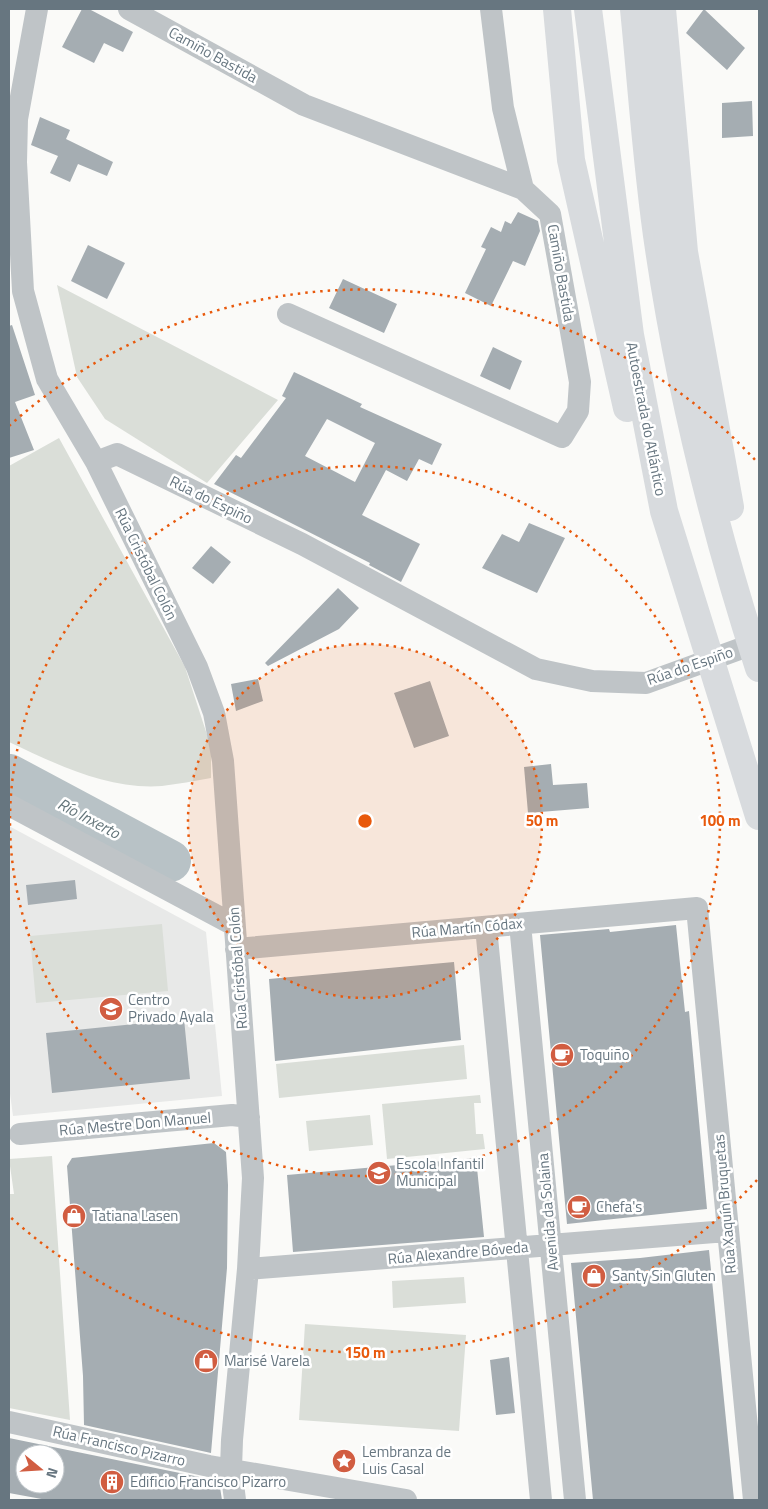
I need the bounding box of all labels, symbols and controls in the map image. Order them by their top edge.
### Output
street label: Camiño Bastida [165,21,262,89]
street label: Camiño Bastida [542,222,581,324]
street label: Autoestrada do Atlántico [620,340,673,498]
street label: Rúa do Espiño [166,470,257,530]
street label: Rúa Cristóbal Colón [109,504,184,624]
street label: Rúa do Espiño [644,640,736,691]
water label: Río Inxerto [54,792,125,845]
text: 50 m [526,809,558,832]
text: 100 m [699,809,741,832]
centre of rings [356,812,374,830]
street label: Rúa Cristóbal Colón [222,906,253,1030]
street label: Rúa Martín Códax [410,911,524,944]
place label: Centro Privado Ayala [128,988,214,1028]
school or university icon: Centro Privado Ayala [98,996,124,1022]
cafe icon: Toquiño [549,1042,575,1068]
place label: Toquiño [580,1043,630,1066]
street label: Rúa Mestre Don Manuel [58,1105,212,1142]
street label: Rúa Xaquín Bruquetas [707,1133,742,1275]
place label: Escola Infantil Municipal [396,1152,484,1192]
street label: Avenida da Solaina [531,1152,564,1272]
school or university icon: Escola Infantil Municipal [366,1160,392,1186]
cafe icon: Chefa's [566,1194,592,1220]
place label: Chefa's [596,1195,642,1218]
shop icon: Tatiana Lasen [61,1203,87,1229]
place label: Tatiana Lasen [92,1204,178,1227]
street label: Rúa Alexandre Bóveda [387,1235,530,1270]
shop icon: Santy Sin Gluten [581,1263,607,1289]
place label: Santy Sin Gluten [612,1264,716,1287]
text: 150 m [344,1341,386,1364]
shop icon: Marisé Varela [193,1348,219,1374]
place label: Marisé Varela [224,1349,310,1372]
street label: Rúa Francisco Pizarro [51,1419,188,1472]
place label: Lembranza de Luis Casal [362,1440,451,1480]
north arrow [15,1444,65,1494]
place icon: Lembranza de Luis Casal [331,1448,357,1474]
text: N [41,1465,64,1481]
building icon: Edificio Francisco Pizarro [99,1469,125,1495]
place label: Edificio Francisco Pizarro [130,1470,286,1493]

